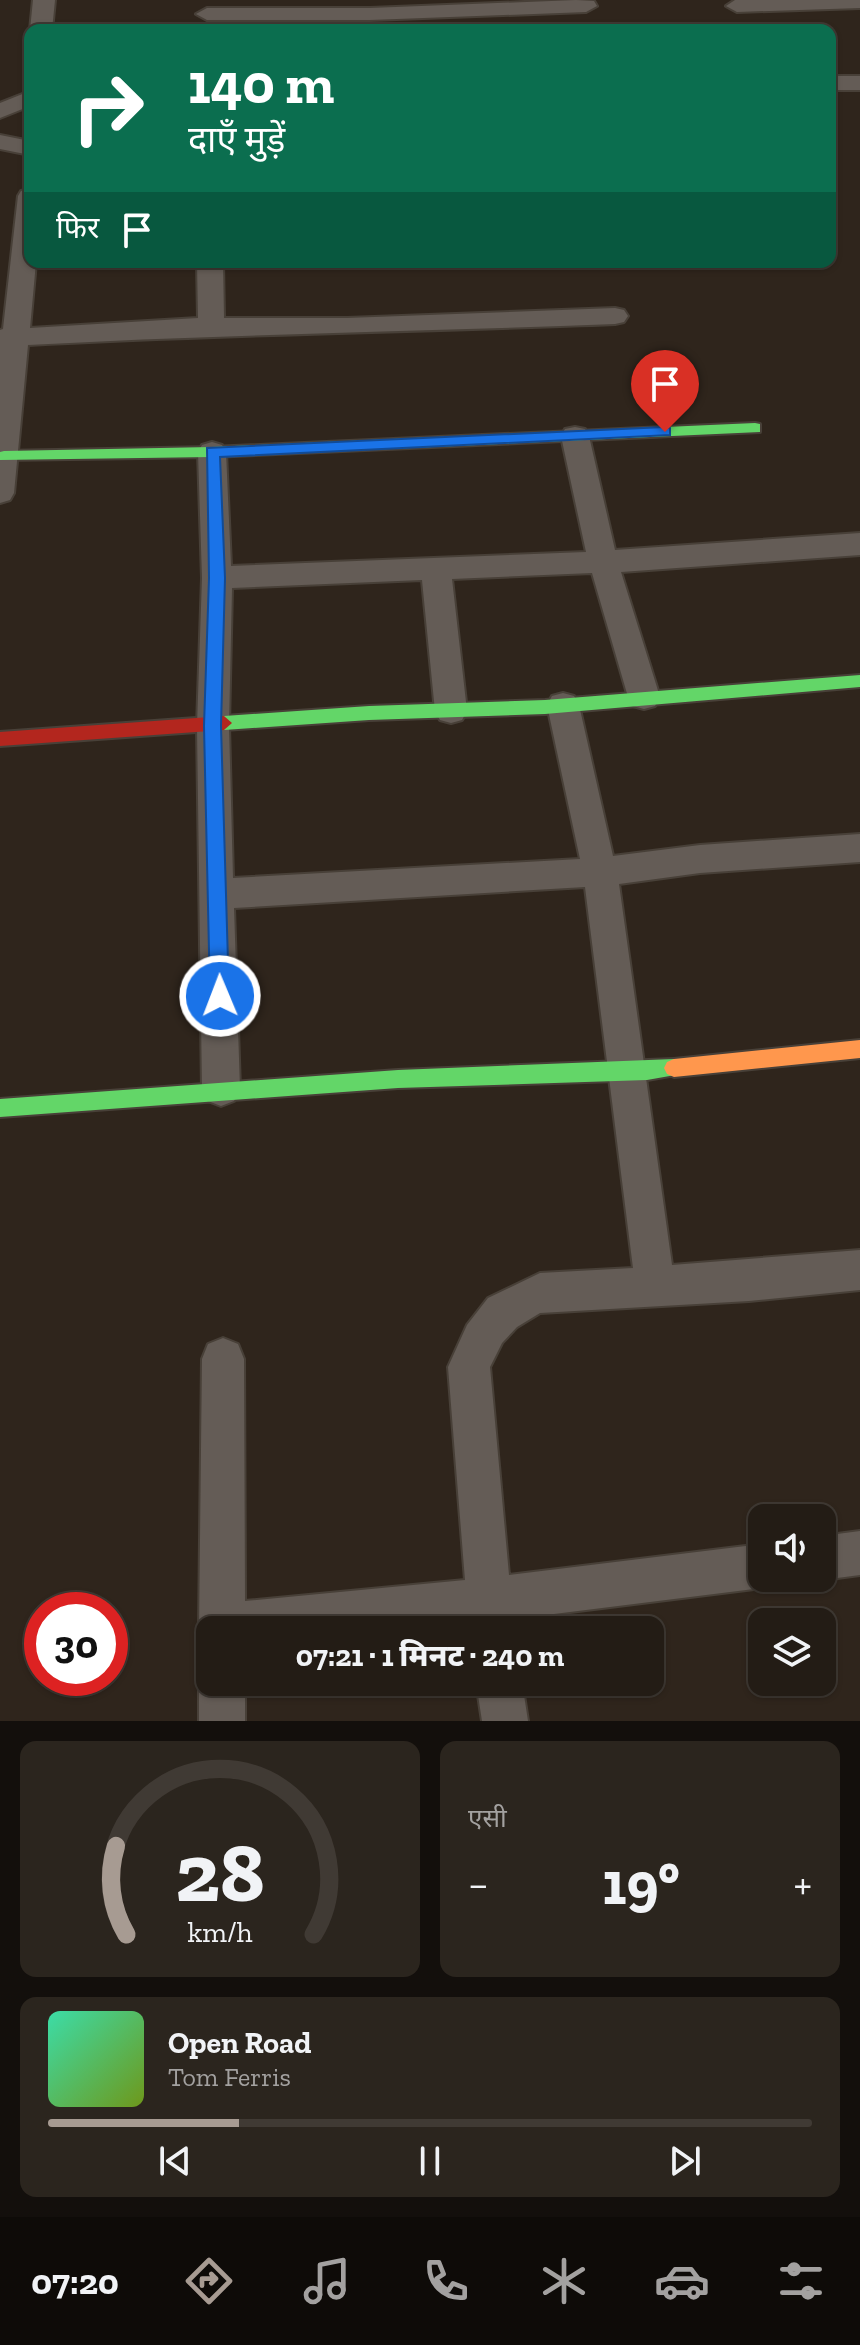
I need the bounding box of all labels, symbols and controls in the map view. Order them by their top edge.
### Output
text: 140 m [188,50,334,117]
icon: right [56,56,160,160]
text: दाएँ मुड़ें [188,118,285,161]
icon: arrive [115,208,159,252]
text: फिर [56,210,99,246]
pin [631,350,699,432]
icon: arrive [643,362,687,406]
position arrow [178,954,262,1038]
map controls [748,1504,836,1696]
button: sound [748,1504,836,1592]
speed limit sign: 30 [24,1592,128,1696]
button: layers [748,1608,836,1696]
text: 07:21 · 1 मिनट · 240 m [296,1638,564,1674]
text: एसी [468,1802,507,1834]
text: 28 [175,1822,265,1922]
text: 19° [602,1847,680,1919]
text: − [468,1857,489,1910]
text: + [793,1857,812,1910]
text: km/h [187,1915,253,1949]
text: Open Road [168,2025,311,2061]
text: Tom Ferris [168,2061,291,2093]
icon: previous [153,2139,197,2183]
icon: pause [408,2139,452,2183]
icon: next [663,2139,707,2183]
icon: directions [181,2253,237,2309]
icon: music [299,2253,355,2309]
icon: phone [418,2253,474,2309]
icon: climate [536,2253,592,2309]
icon: car [654,2253,710,2309]
icon: filters [773,2253,829,2309]
text: 07:20 [31,2260,119,2303]

